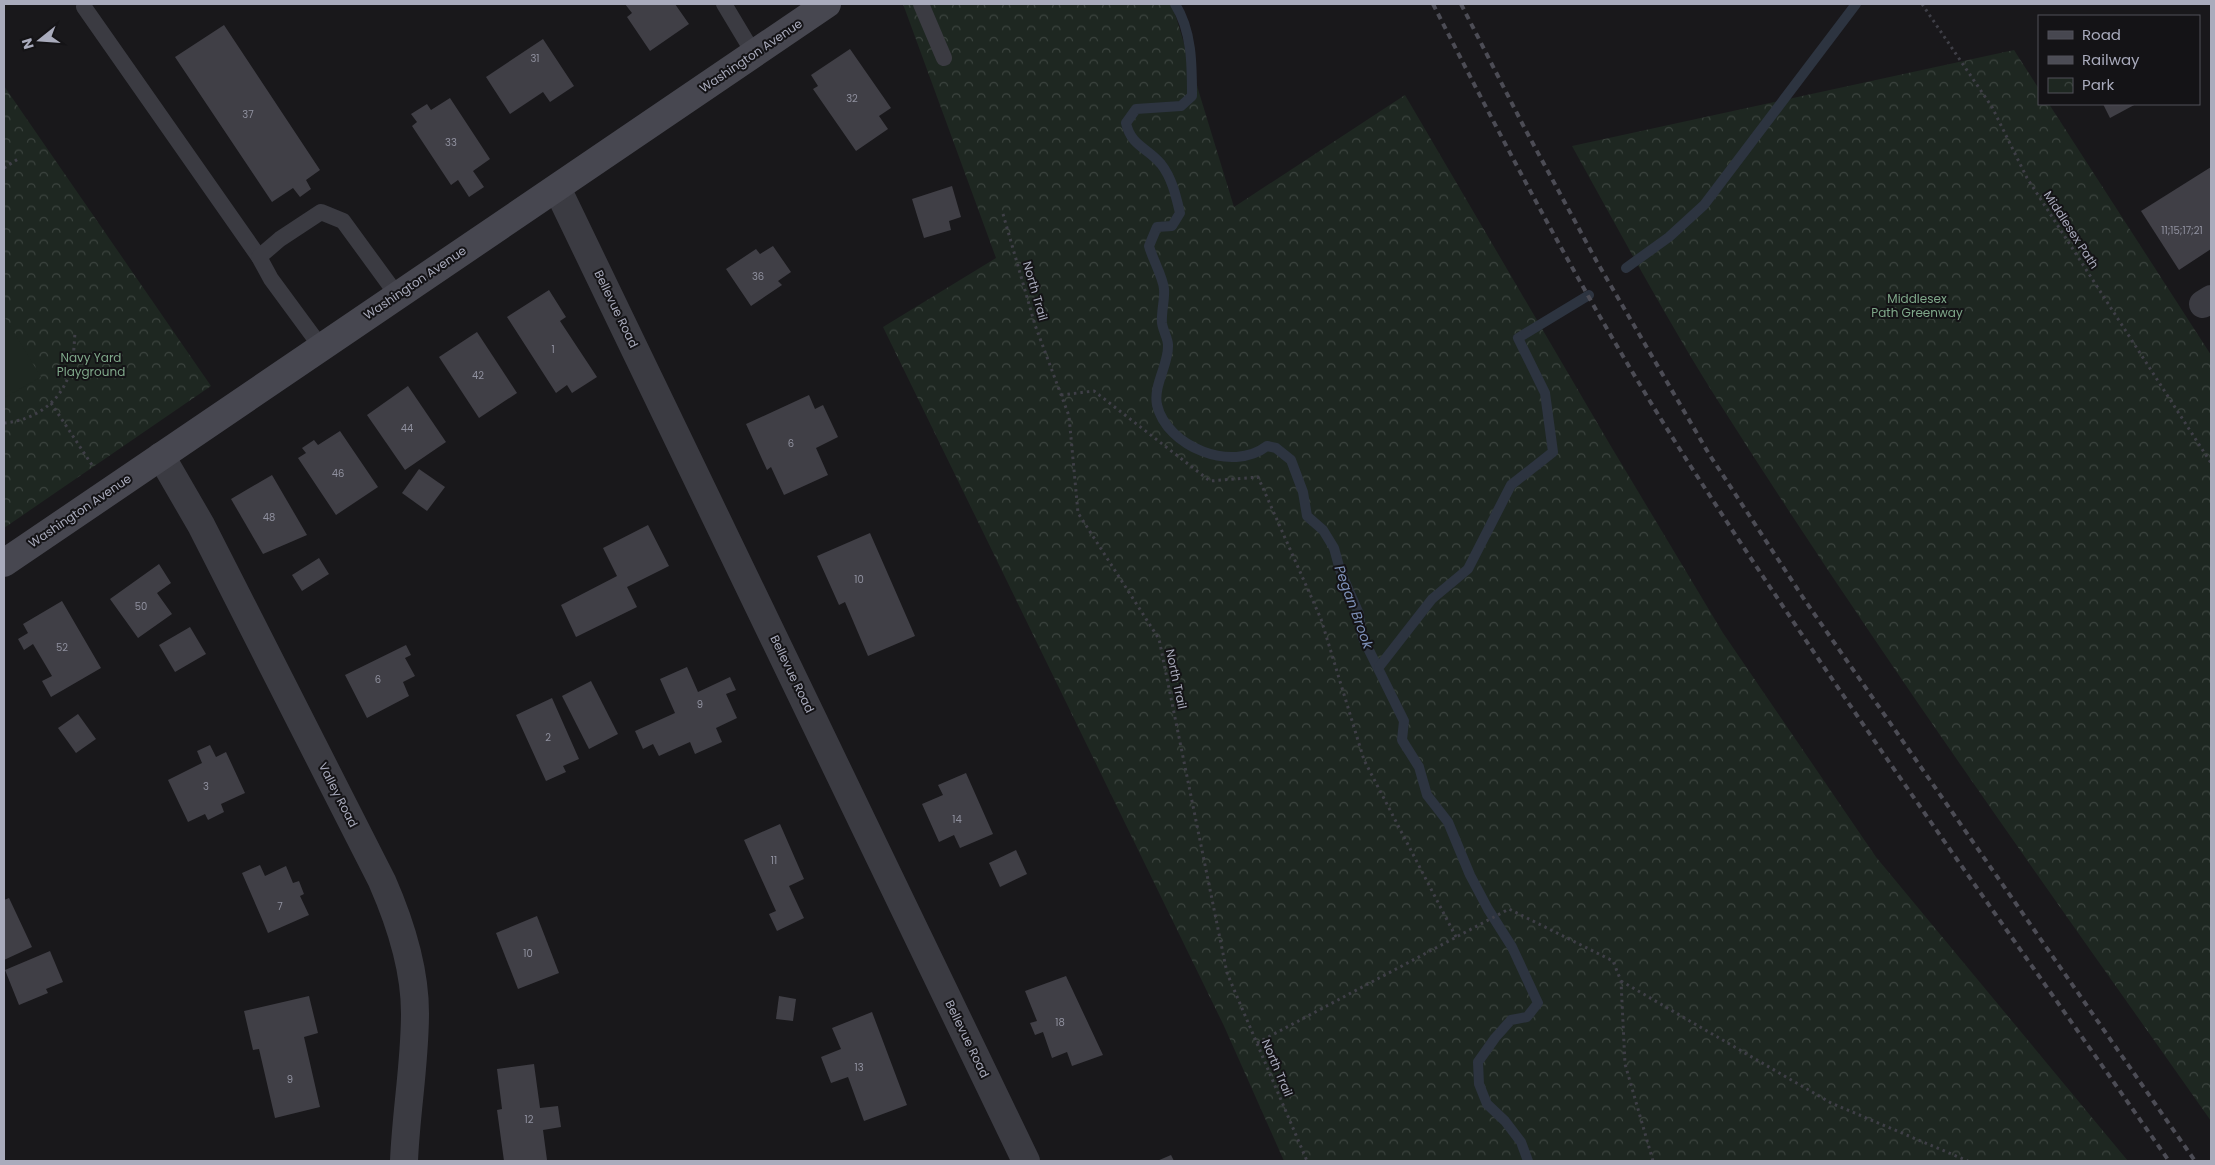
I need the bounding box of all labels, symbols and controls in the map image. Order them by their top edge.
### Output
north arrow [15,15,65,65]
street label: Washington Avenue [696,15,805,96]
legend [2038,15,2200,105]
text: Road [2082,24,2121,45]
text: N [16,36,39,52]
text: Railway [2082,49,2140,70]
house number: 31 [530,51,540,66]
text: Park [2082,74,2114,95]
house number: 32 [846,91,858,106]
house number: 37 [242,107,254,122]
house number: 33 [445,135,457,150]
street label: Middlesex Path [2040,187,2103,272]
house number: 11;15;17;21 [2161,223,2203,238]
street label: Washington Avenue [360,242,469,323]
street label: North Trail [1019,259,1052,322]
street label: Bellevue Road [590,267,643,350]
house number: 36 [752,269,764,284]
park label: Middlesex Path Greenway [1871,290,1963,321]
house number: 1 [551,342,555,357]
park label: Navy Yard Playground [57,349,125,380]
house number: 42 [472,368,484,383]
house number: 44 [401,421,413,436]
house number: 6 [788,436,794,451]
house number: 46 [332,466,344,481]
street label: Washington Avenue [25,470,134,551]
house number: 48 [263,510,275,525]
water label: Pegan Brook [1330,562,1379,652]
house number: 10 [854,572,864,587]
house number: 50 [135,599,147,614]
street label: Bellevue Road [766,632,819,715]
house number: 52 [56,640,68,655]
street label: North Trail [1162,647,1191,710]
house number: 6 [375,672,381,687]
house number: 9 [697,697,703,712]
house number: 2 [545,730,551,745]
street label: Valley Road [315,759,362,830]
house number: 3 [203,779,209,794]
house number: 14 [952,812,962,827]
house number: 11 [771,853,777,868]
house number: 7 [277,899,283,914]
house number: 10 [523,946,533,961]
street label: Bellevue Road [941,997,994,1080]
house number: 18 [1055,1015,1065,1030]
street label: North Trail [1258,1036,1297,1099]
house number: 13 [854,1060,864,1075]
house number: 9 [287,1072,293,1087]
house number: 12 [525,1112,534,1127]

